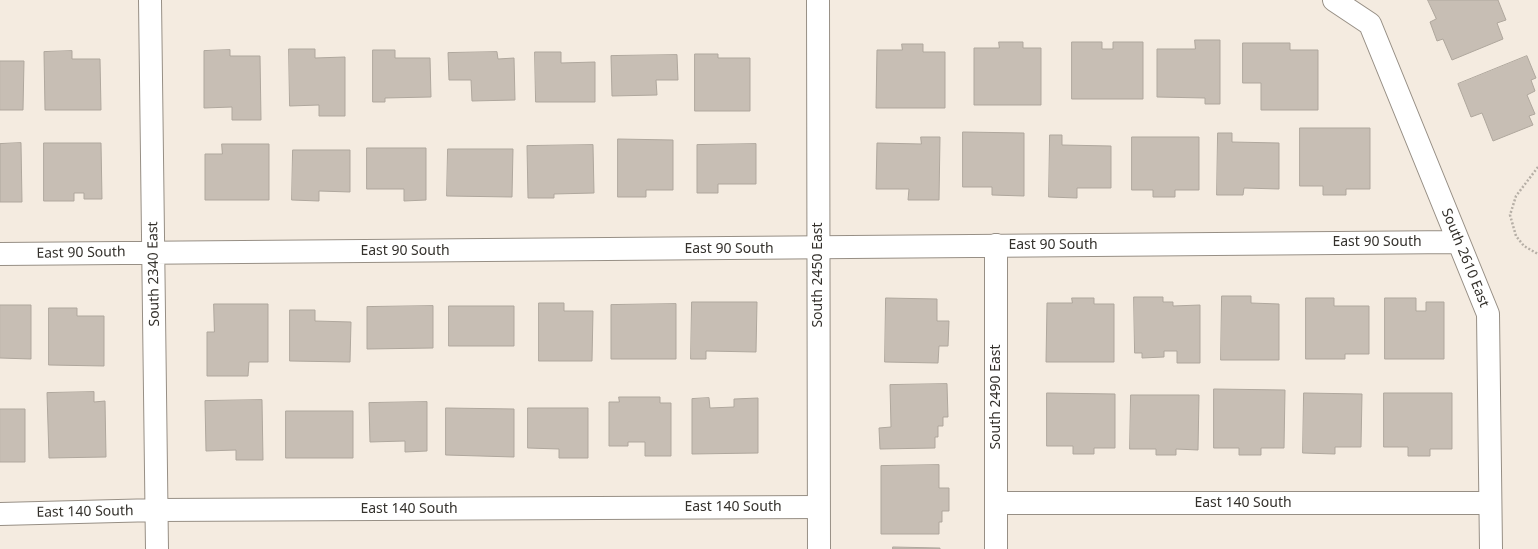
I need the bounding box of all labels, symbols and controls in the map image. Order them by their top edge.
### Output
street label: South 2610 East [1438,206,1492,310]
street label: South 2340 East [145,221,163,327]
street label: South 2450 East [810,222,826,328]
street label: East 90 South [1332,234,1422,250]
street label: East 90 South [1008,237,1098,253]
street label: East 90 South [684,241,774,257]
street label: East 90 South [360,243,450,259]
street label: East 90 South [36,244,126,262]
street label: South 2490 East [988,344,1004,450]
street label: East 140 South [1194,495,1292,511]
street label: East 140 South [684,499,782,515]
street label: East 140 South [360,501,458,517]
street label: East 140 South [36,503,134,521]

